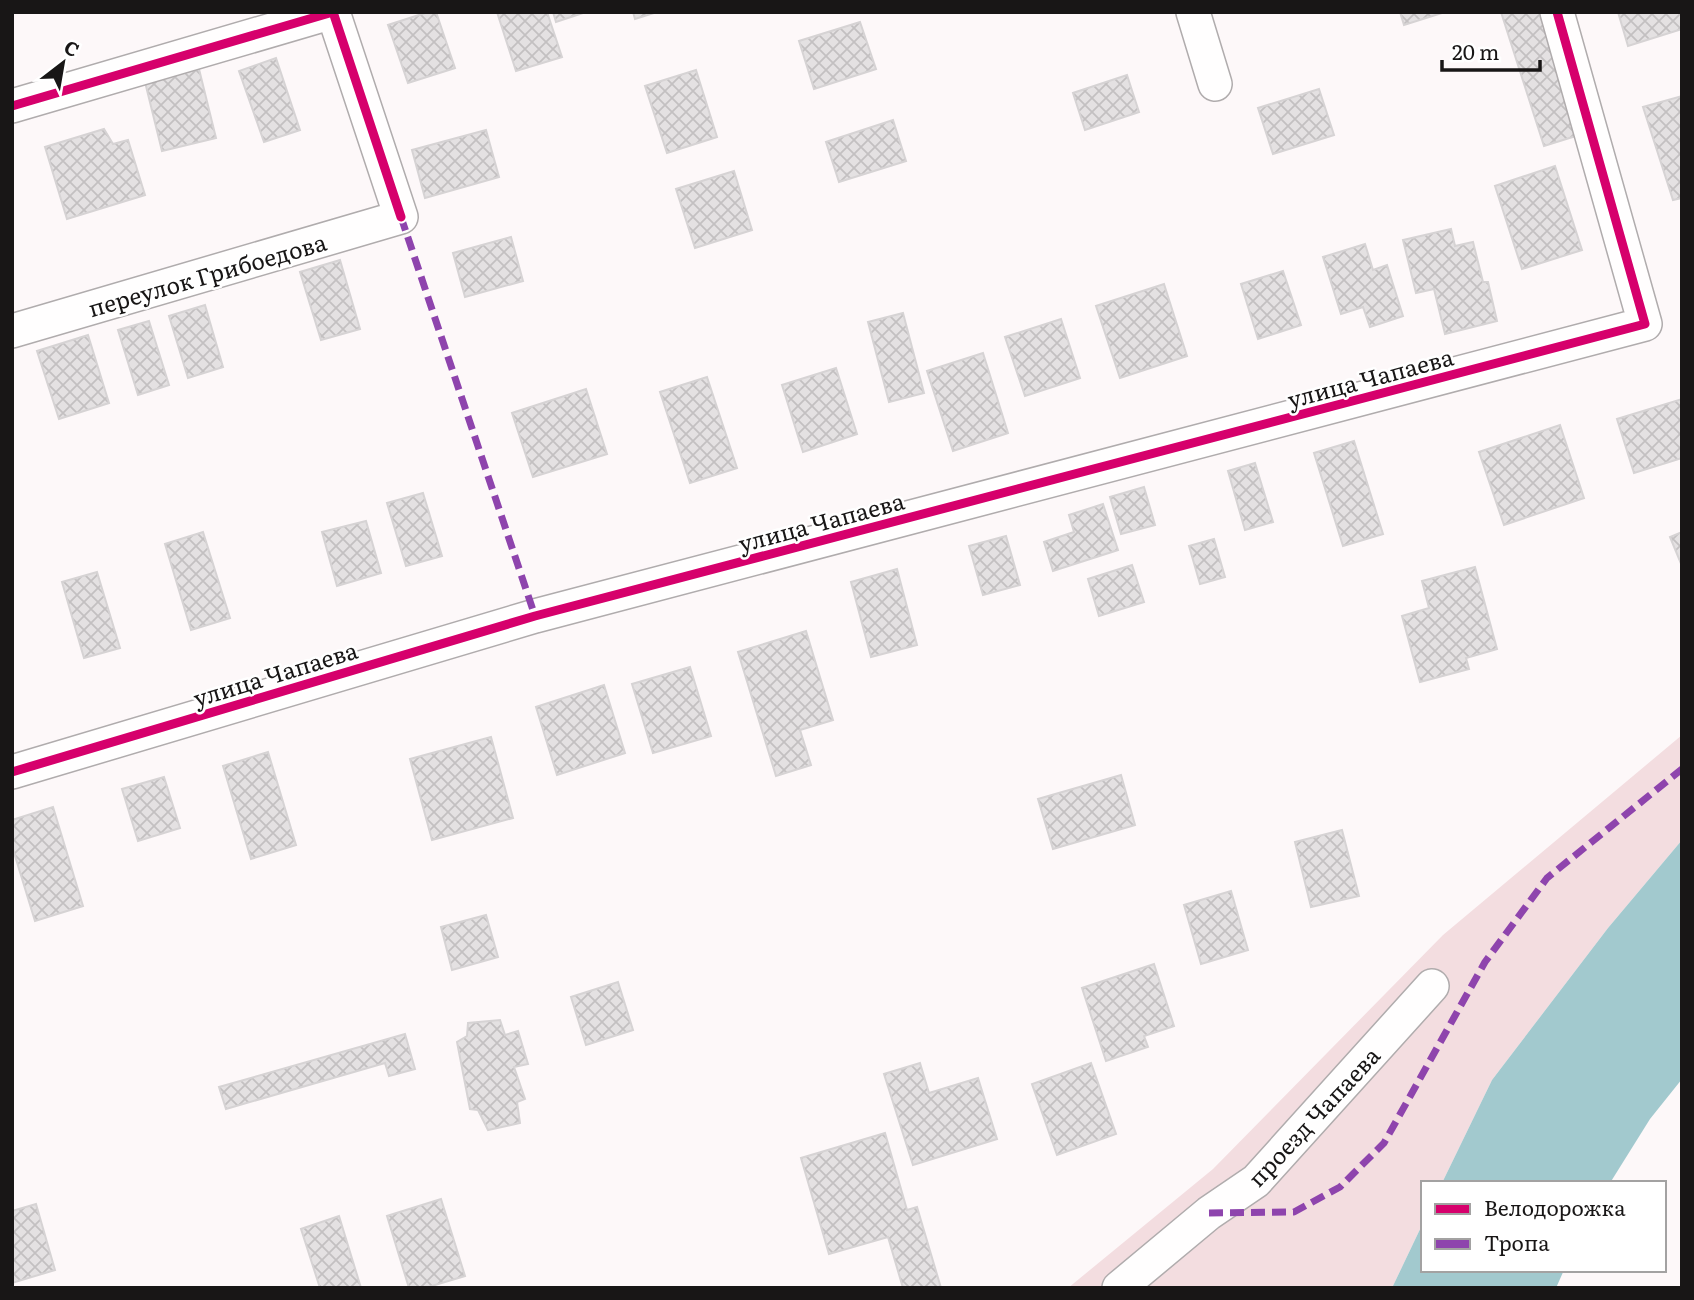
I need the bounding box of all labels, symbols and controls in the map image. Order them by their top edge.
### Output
north arrow [28,28,98,98]
scale bar [1442,28,1540,72]
text: С [59,32,85,63]
text: 20 m [1452,35,1499,66]
street label: переулок Грибоедова [84,224,331,324]
street label: улица Чапаева [1283,338,1457,415]
street label: улица Чапаева [734,482,908,559]
street label: улица Чапаева [189,632,362,714]
street label: проезд Чапаева [1239,1038,1387,1194]
legend [1421,1181,1666,1272]
text: Велодорожка [1484,1191,1626,1222]
text: Тропа [1484,1226,1550,1257]

